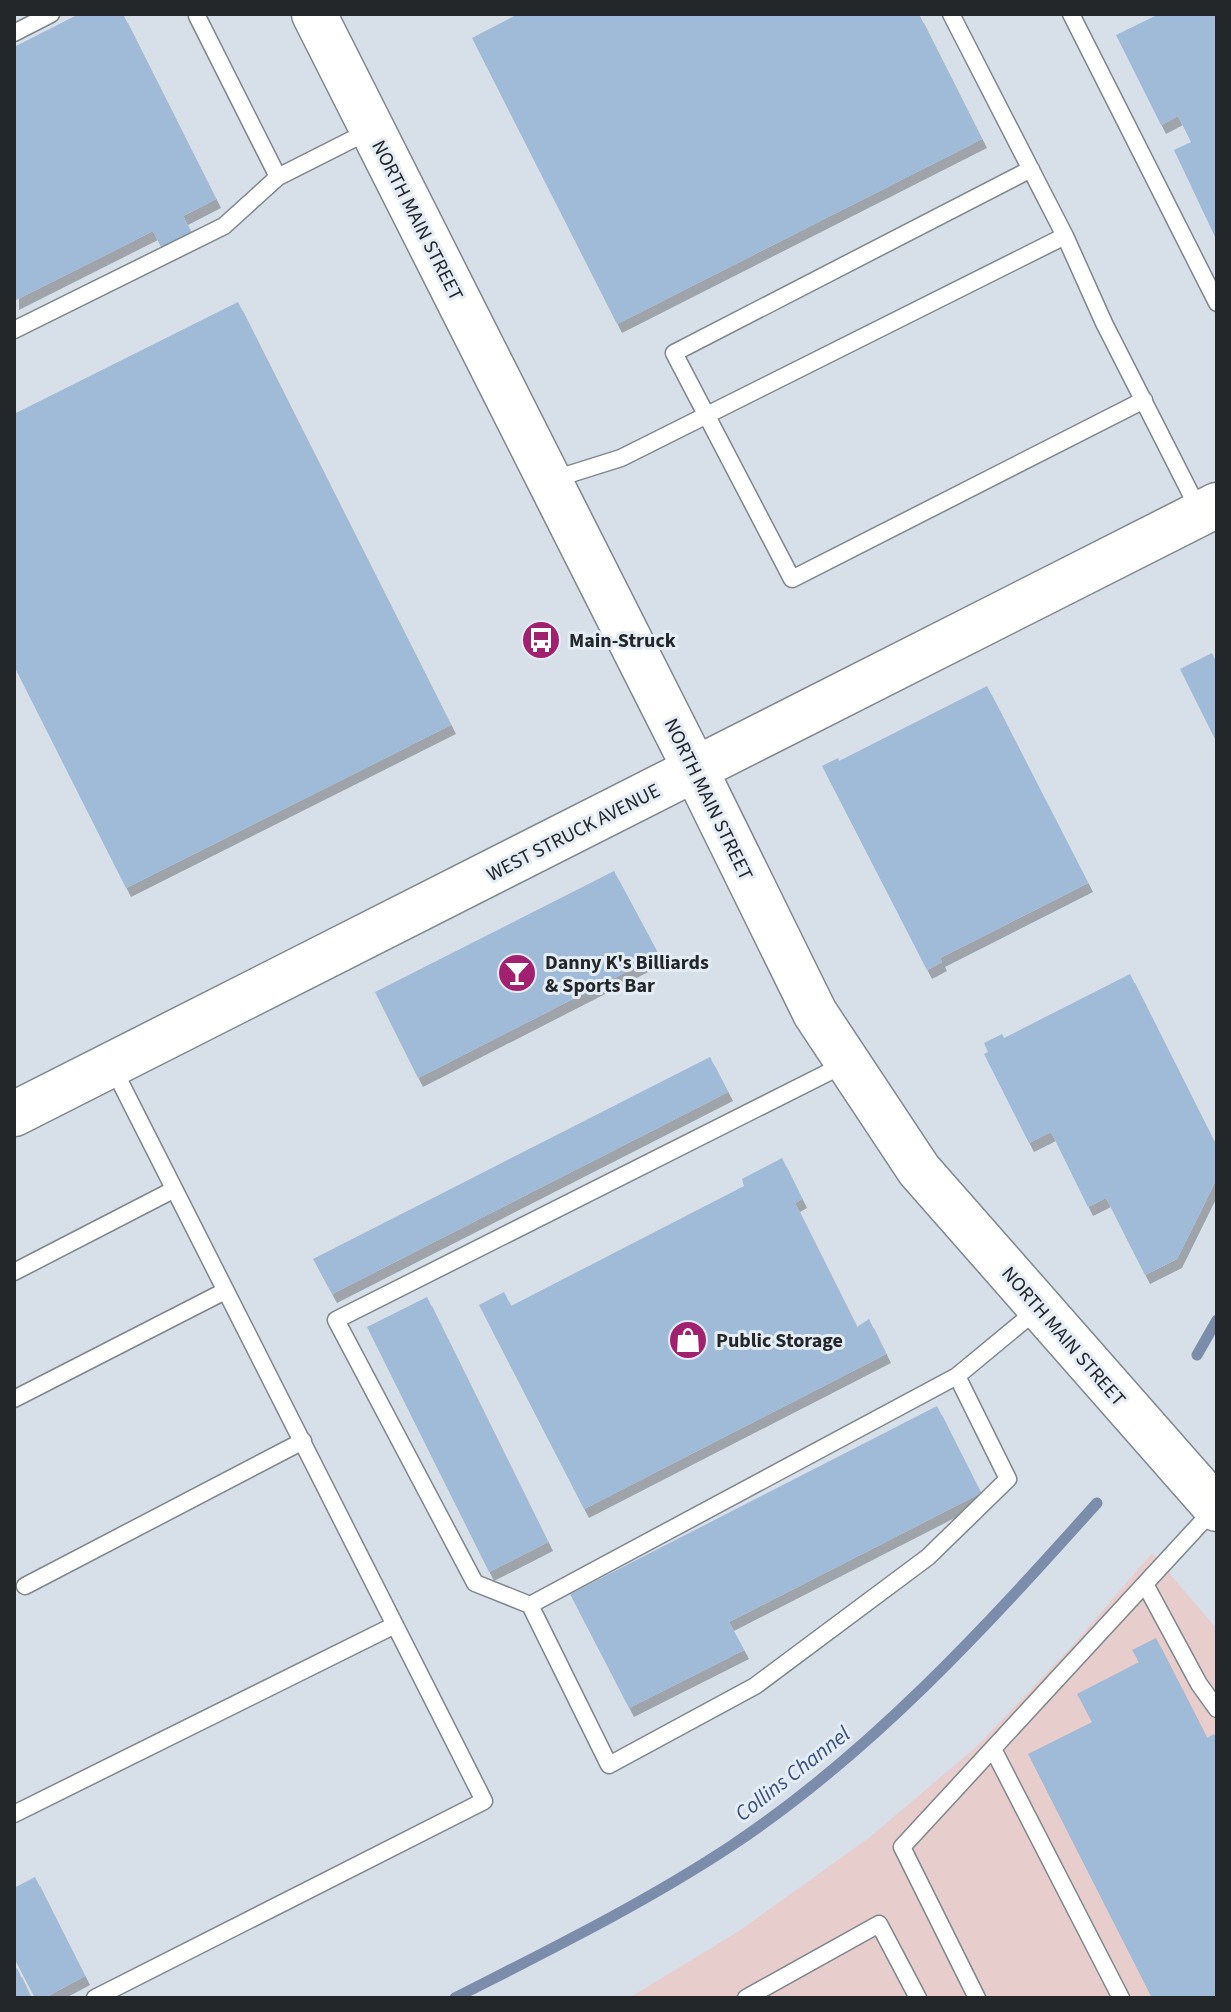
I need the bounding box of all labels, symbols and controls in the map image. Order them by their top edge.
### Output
street label: NORTH MAIN STREET [364,135,470,306]
bus stop icon: Main-Struck [520,619,562,661]
place label: Main-Struck [569,627,676,655]
street label: NORTH MAIN STREET [657,714,760,885]
street label: WEST STRUCK AVENUE [482,777,665,889]
place label: Danny K's Billiards & Sports Bar [545,949,709,1000]
bar icon: Danny K's Billiards & Sports Bar [496,952,538,994]
street label: NORTH MAIN STREET [995,1261,1132,1413]
shop icon: Public Storage [667,1319,709,1361]
place label: Public Storage [716,1327,843,1355]
water label: Collins Channel [728,1718,858,1829]

